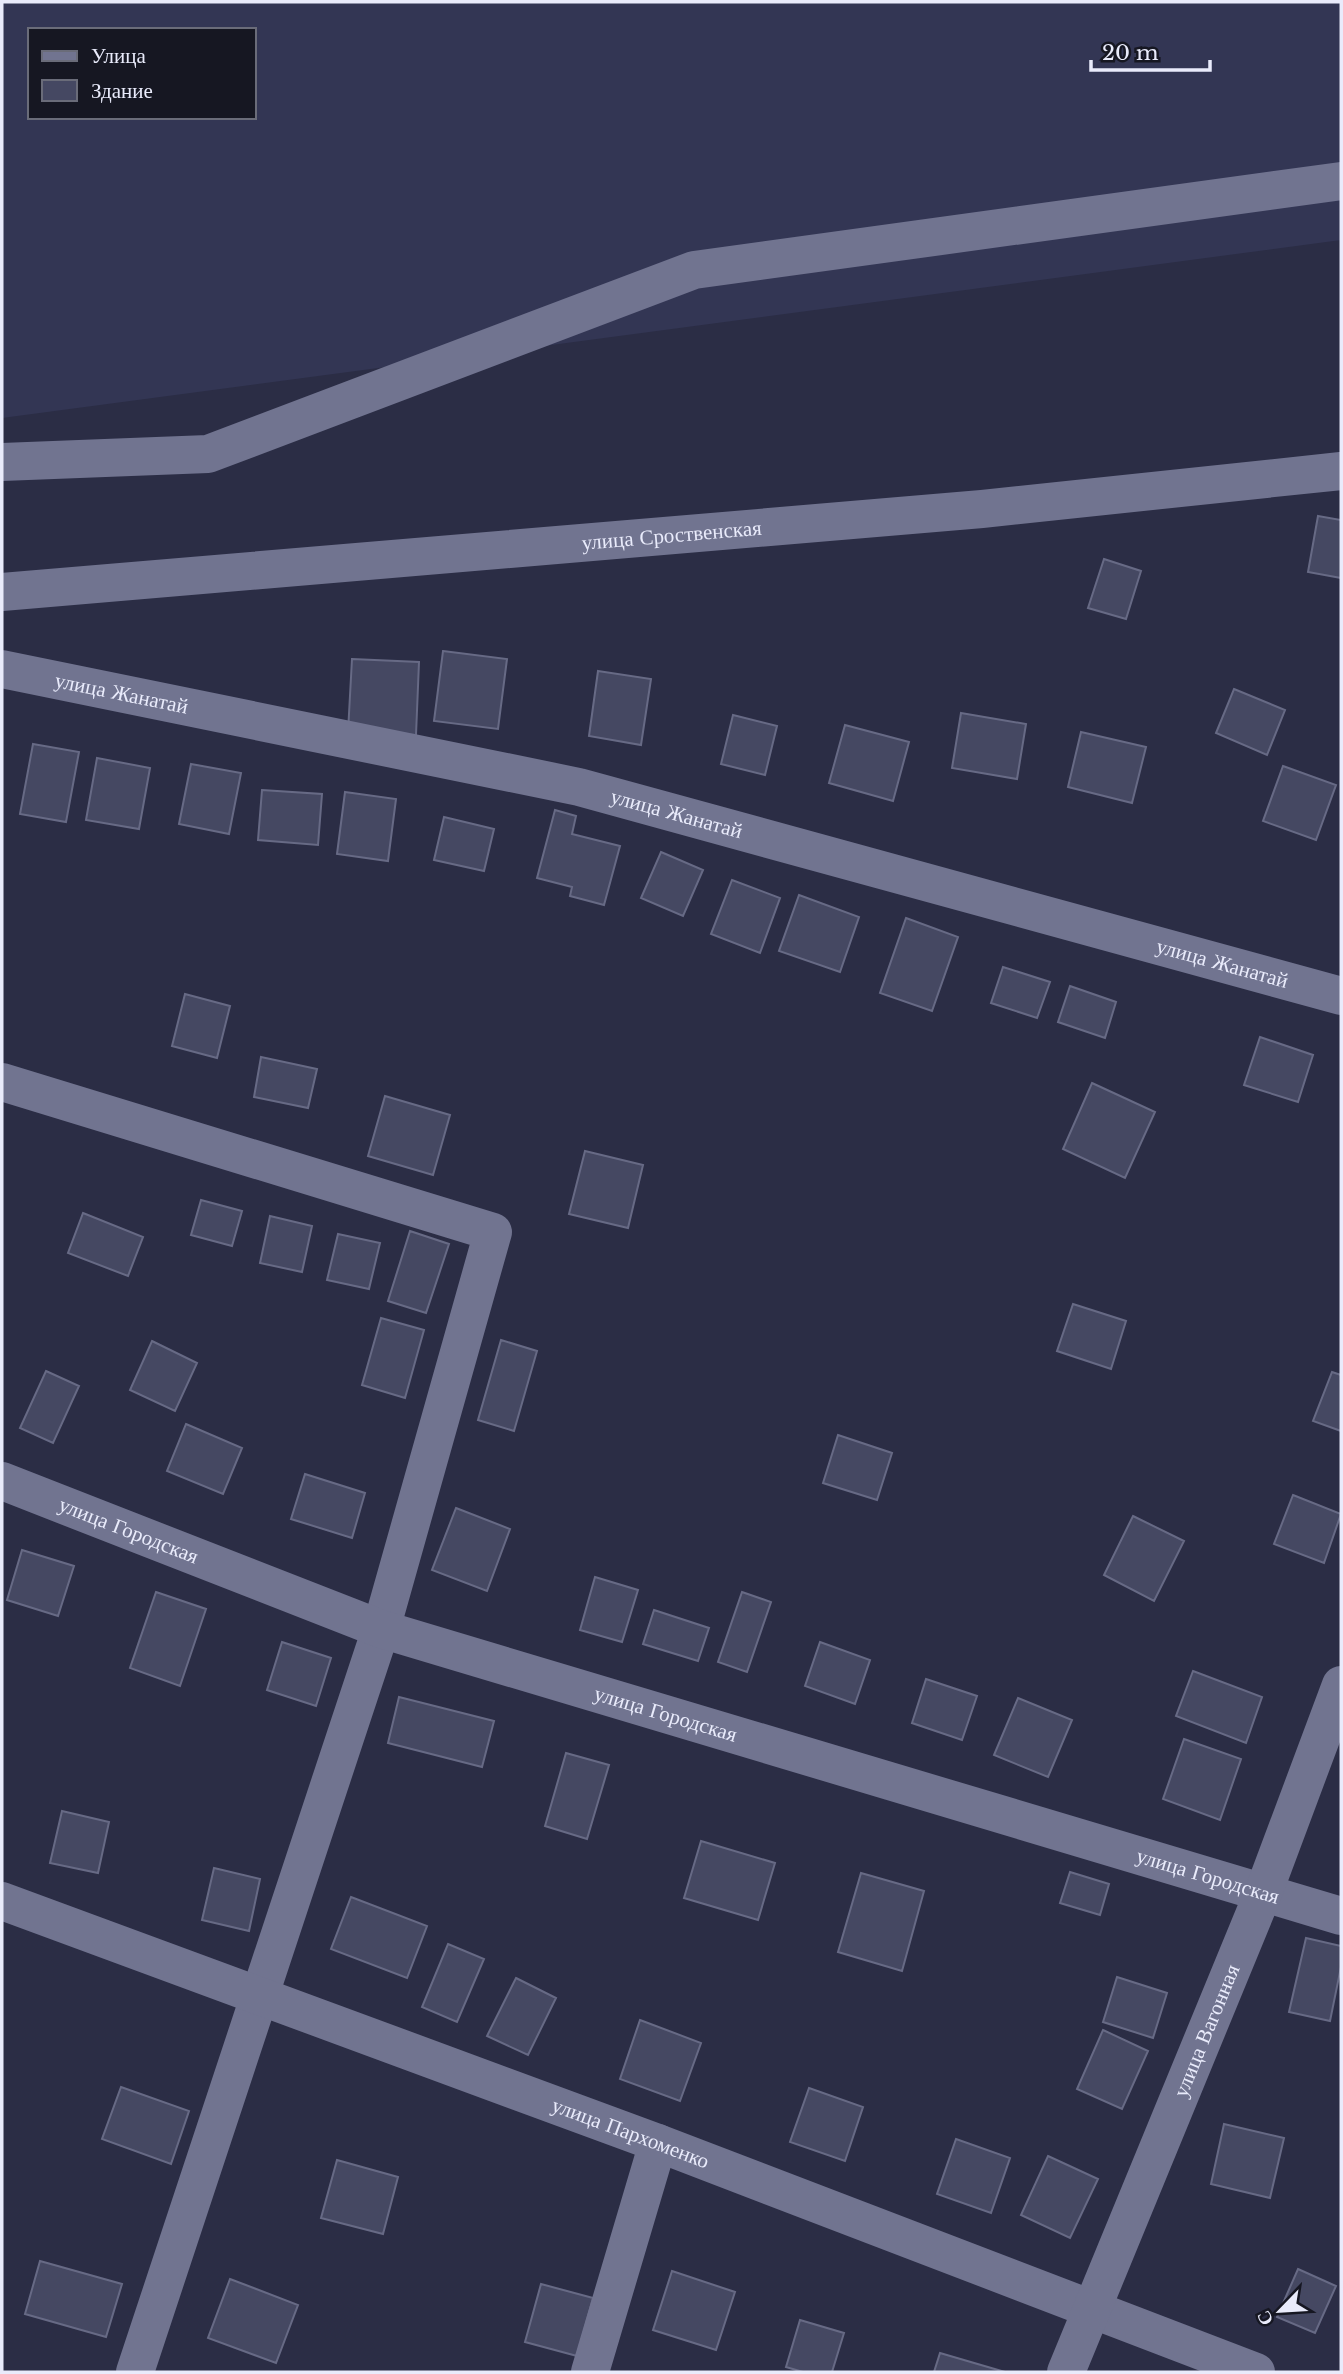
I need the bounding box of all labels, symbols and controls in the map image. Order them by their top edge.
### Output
legend [28,28,256,119]
scale bar [1091,28,1210,72]
text: 20 m [1102,40,1159,66]
text: Улица [91,43,146,69]
text: Здание [91,78,153,104]
street label: улица Сроственская [581,515,763,556]
street label: улица Жанатай [52,667,191,720]
street label: улица Жанатай [608,783,745,844]
street label: улица Жанатай [1153,933,1291,994]
street label: улица Городская [55,1491,203,1570]
street label: улица Городская [591,1680,741,1748]
street label: улица Городская [1133,1843,1283,1910]
street label: улица Вагонная [1168,1960,1246,2101]
street label: улица Пархоменко [548,2092,713,2174]
north arrow [1245,2276,1315,2346]
text: С [1252,2307,1278,2329]

